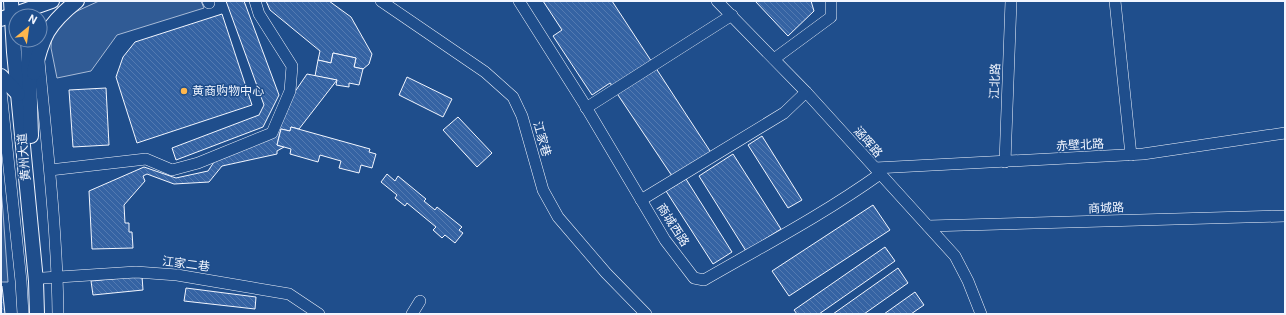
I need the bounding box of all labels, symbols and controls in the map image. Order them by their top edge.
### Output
north arrow [8,8,48,48]
text: N [26,12,39,27]
street label: 江北路 [987,63,1003,99]
place label: 黄商购物中心 [192,84,264,98]
marker: 黄商购物中心 [179,86,189,96]
street label: 江家巷 [530,120,554,158]
street label: 涵晖路 [851,124,885,160]
street label: 黄州大道 [15,132,33,182]
street label: 赤壁北路 [1056,137,1104,153]
street label: 商城路 [1088,200,1124,216]
street label: 商城西路 [654,201,692,249]
street label: 江家二巷 [161,254,211,274]

